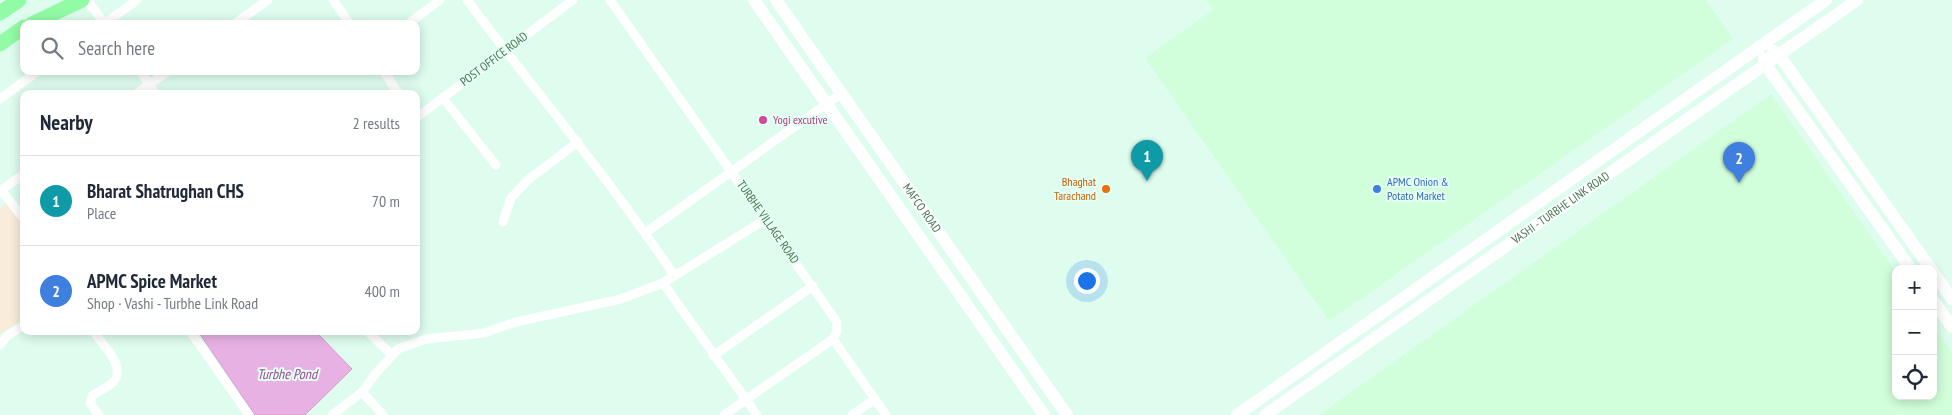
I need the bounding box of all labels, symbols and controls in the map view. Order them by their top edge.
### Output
search box [20,20,420,75]
street label: POST OFFICE ROAD [457,28,530,89]
icon: search [38,34,66,62]
text: Search here [78,36,155,60]
text: Nearby [40,109,93,136]
place label: Yogi excutive [773,112,828,127]
text: 2 results [353,113,400,133]
marker: Yogi excutive [757,114,769,126]
pin: 1 [1131,140,1163,181]
pin: 2 [1723,142,1755,183]
street label: VASHI - TURBHE LINK ROAD [1508,168,1612,247]
place label: Bhaghat Tarachand [1054,174,1097,203]
place label: APMC Onion & Potato Market [1387,174,1449,203]
street label: TURBHE VILLAGE ROAD [734,177,803,266]
text: Bharat Shatrughan CHS [87,179,244,203]
street label: MAFCO ROAD [900,180,945,235]
marker: Bhaghat Tarachand [1100,183,1112,195]
marker: APMC Onion & Potato Market [1371,183,1383,195]
text: 1 [52,191,60,211]
text: 70 m [372,191,400,211]
text: Place [87,203,116,223]
map controls [1892,265,1937,400]
button: + [1892,265,1937,310]
your location [1074,268,1100,294]
text: APMC Spice Market [87,269,217,293]
text: 2 [52,281,60,301]
text: 400 m [365,281,400,301]
text: Shop · Vashi - Turbhe Link Road [87,293,258,313]
button: − [1892,310,1937,355]
button: locate [1892,355,1937,400]
water label: Turbhe Pond [257,365,319,383]

